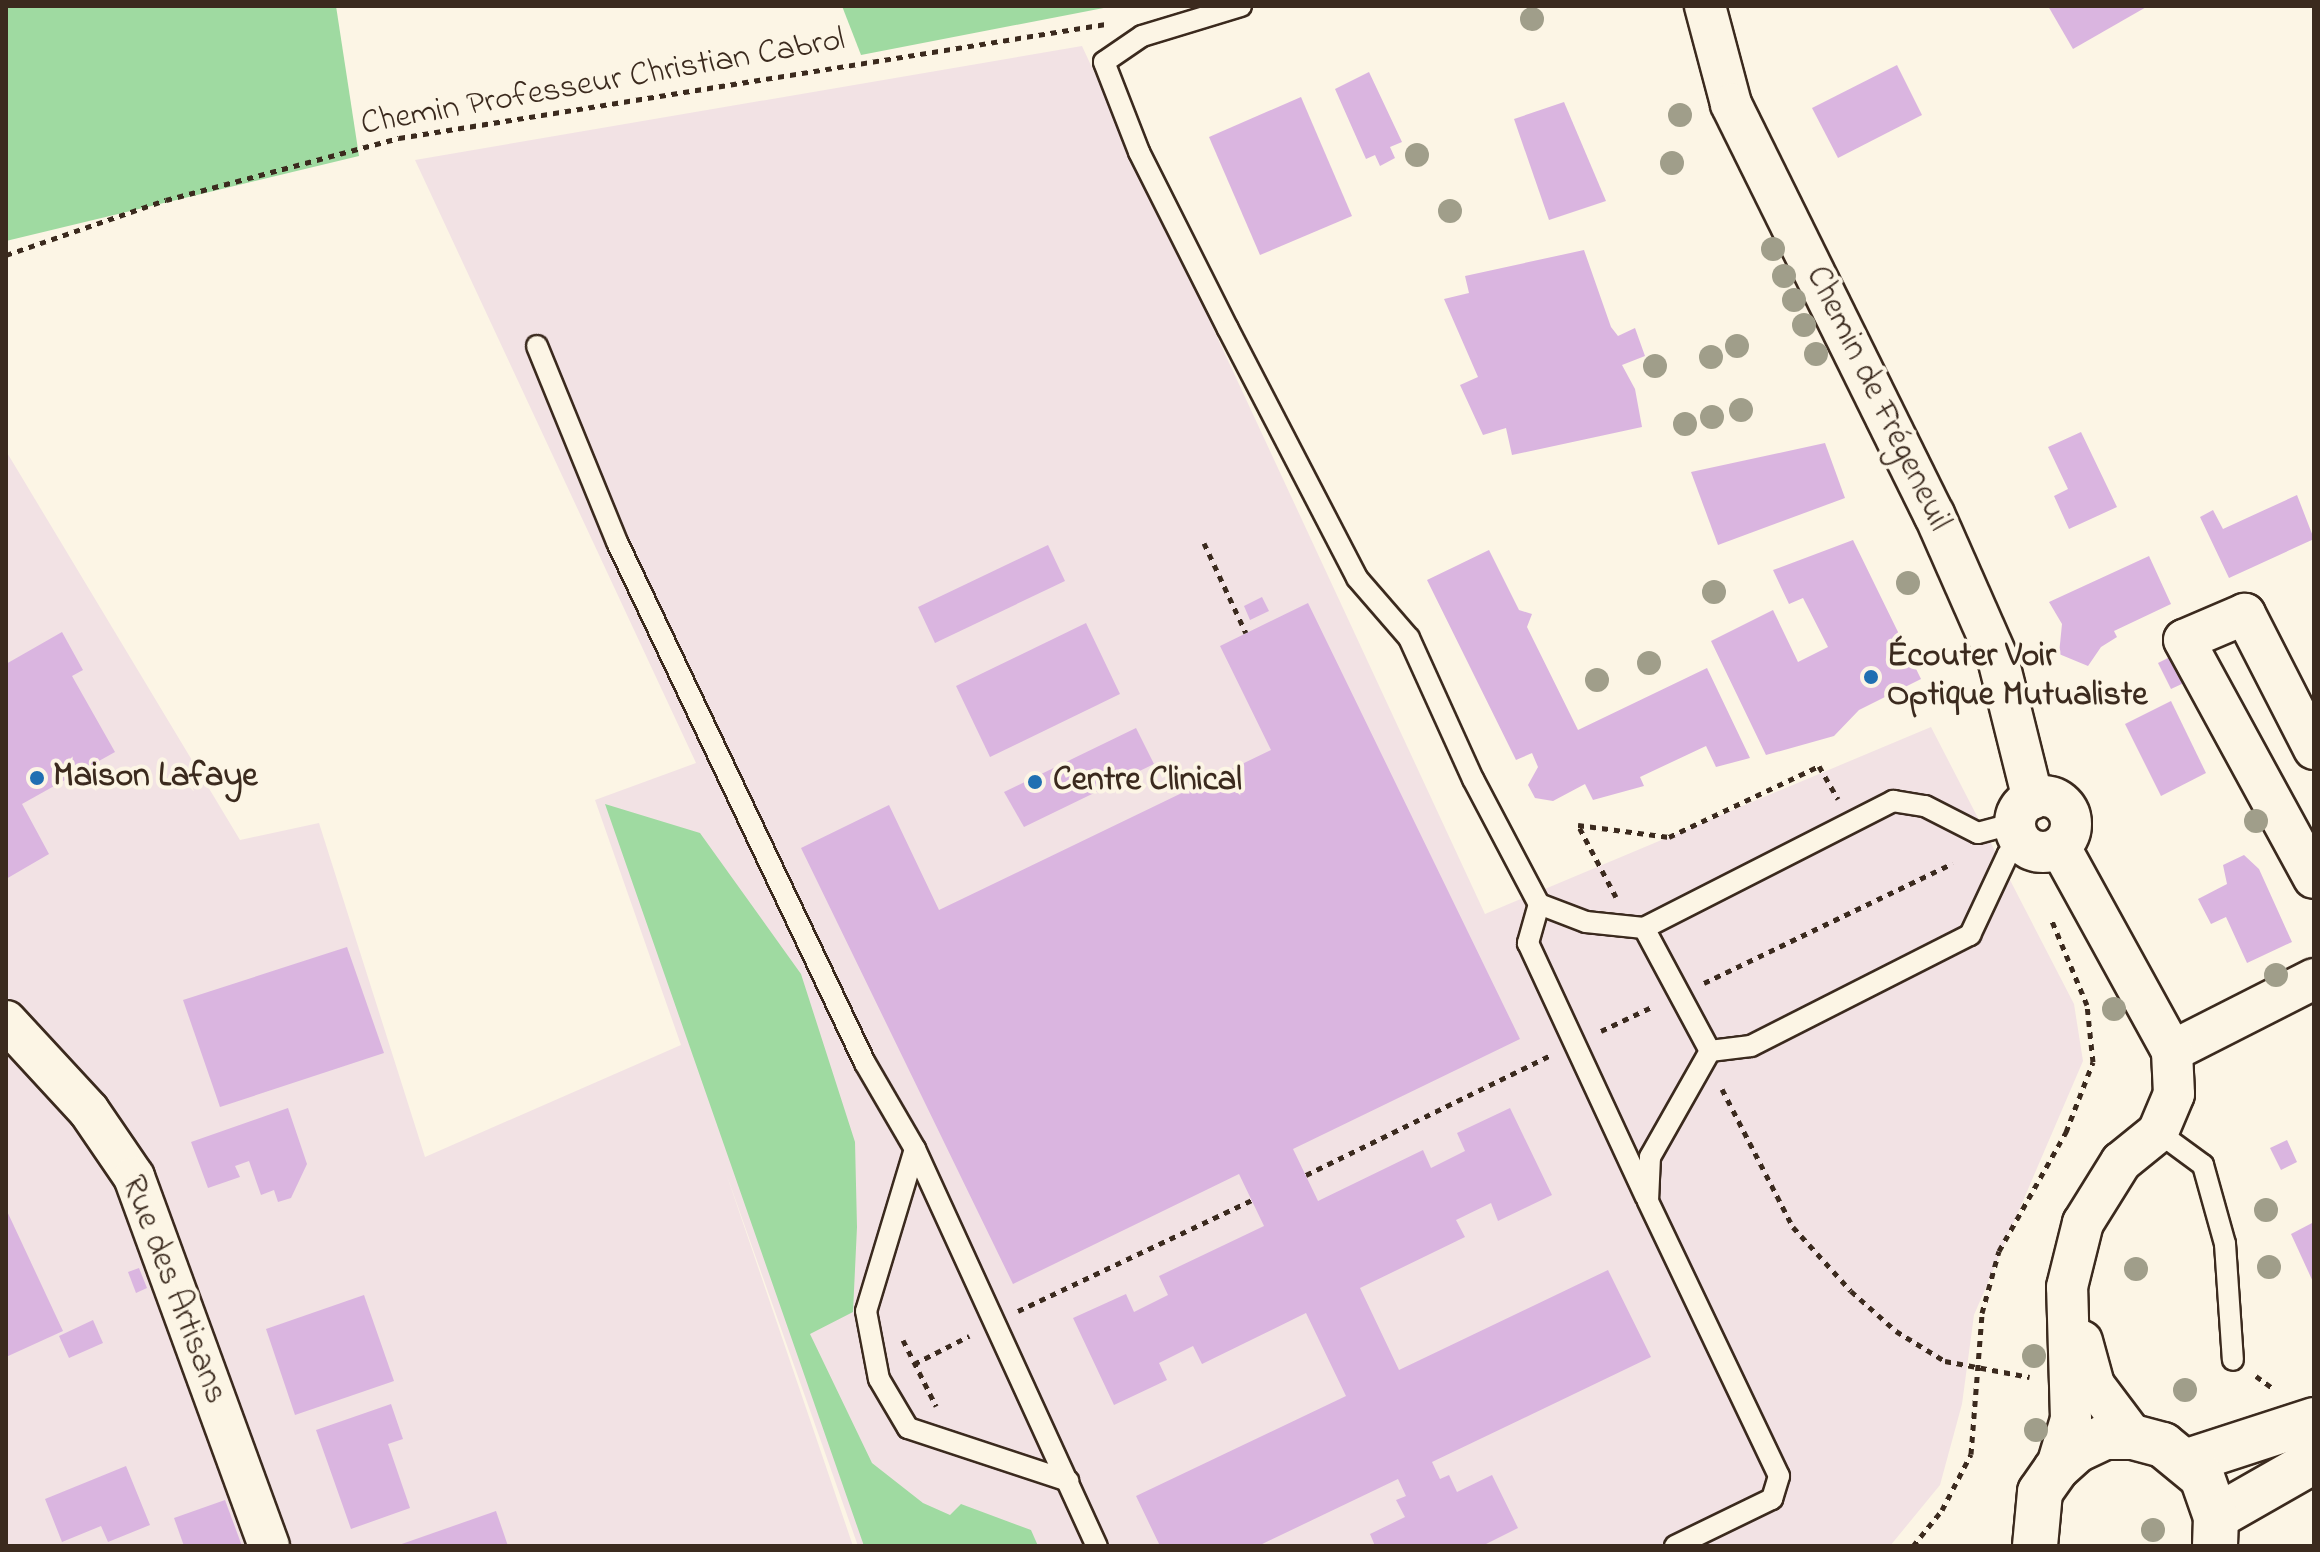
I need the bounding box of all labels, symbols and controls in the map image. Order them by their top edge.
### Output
street label: Chemin Professeur Christian Cabrol [358,20,848,146]
street label: Chemin de Frégeneuil [1795,260,1959,538]
place label: Écouter Voir Optique Mutualiste [1887,637,2148,716]
marker: Écouter Voir Optique Mutualiste [1862,668,1880,686]
place label: Maison Lafaye [53,758,258,798]
place label: Centre Clinical [1053,762,1242,802]
marker: Maison Lafaye [28,769,46,787]
marker: Centre Clinical [1024,771,1046,793]
street label: Rue des Artisans [111,1170,235,1410]

